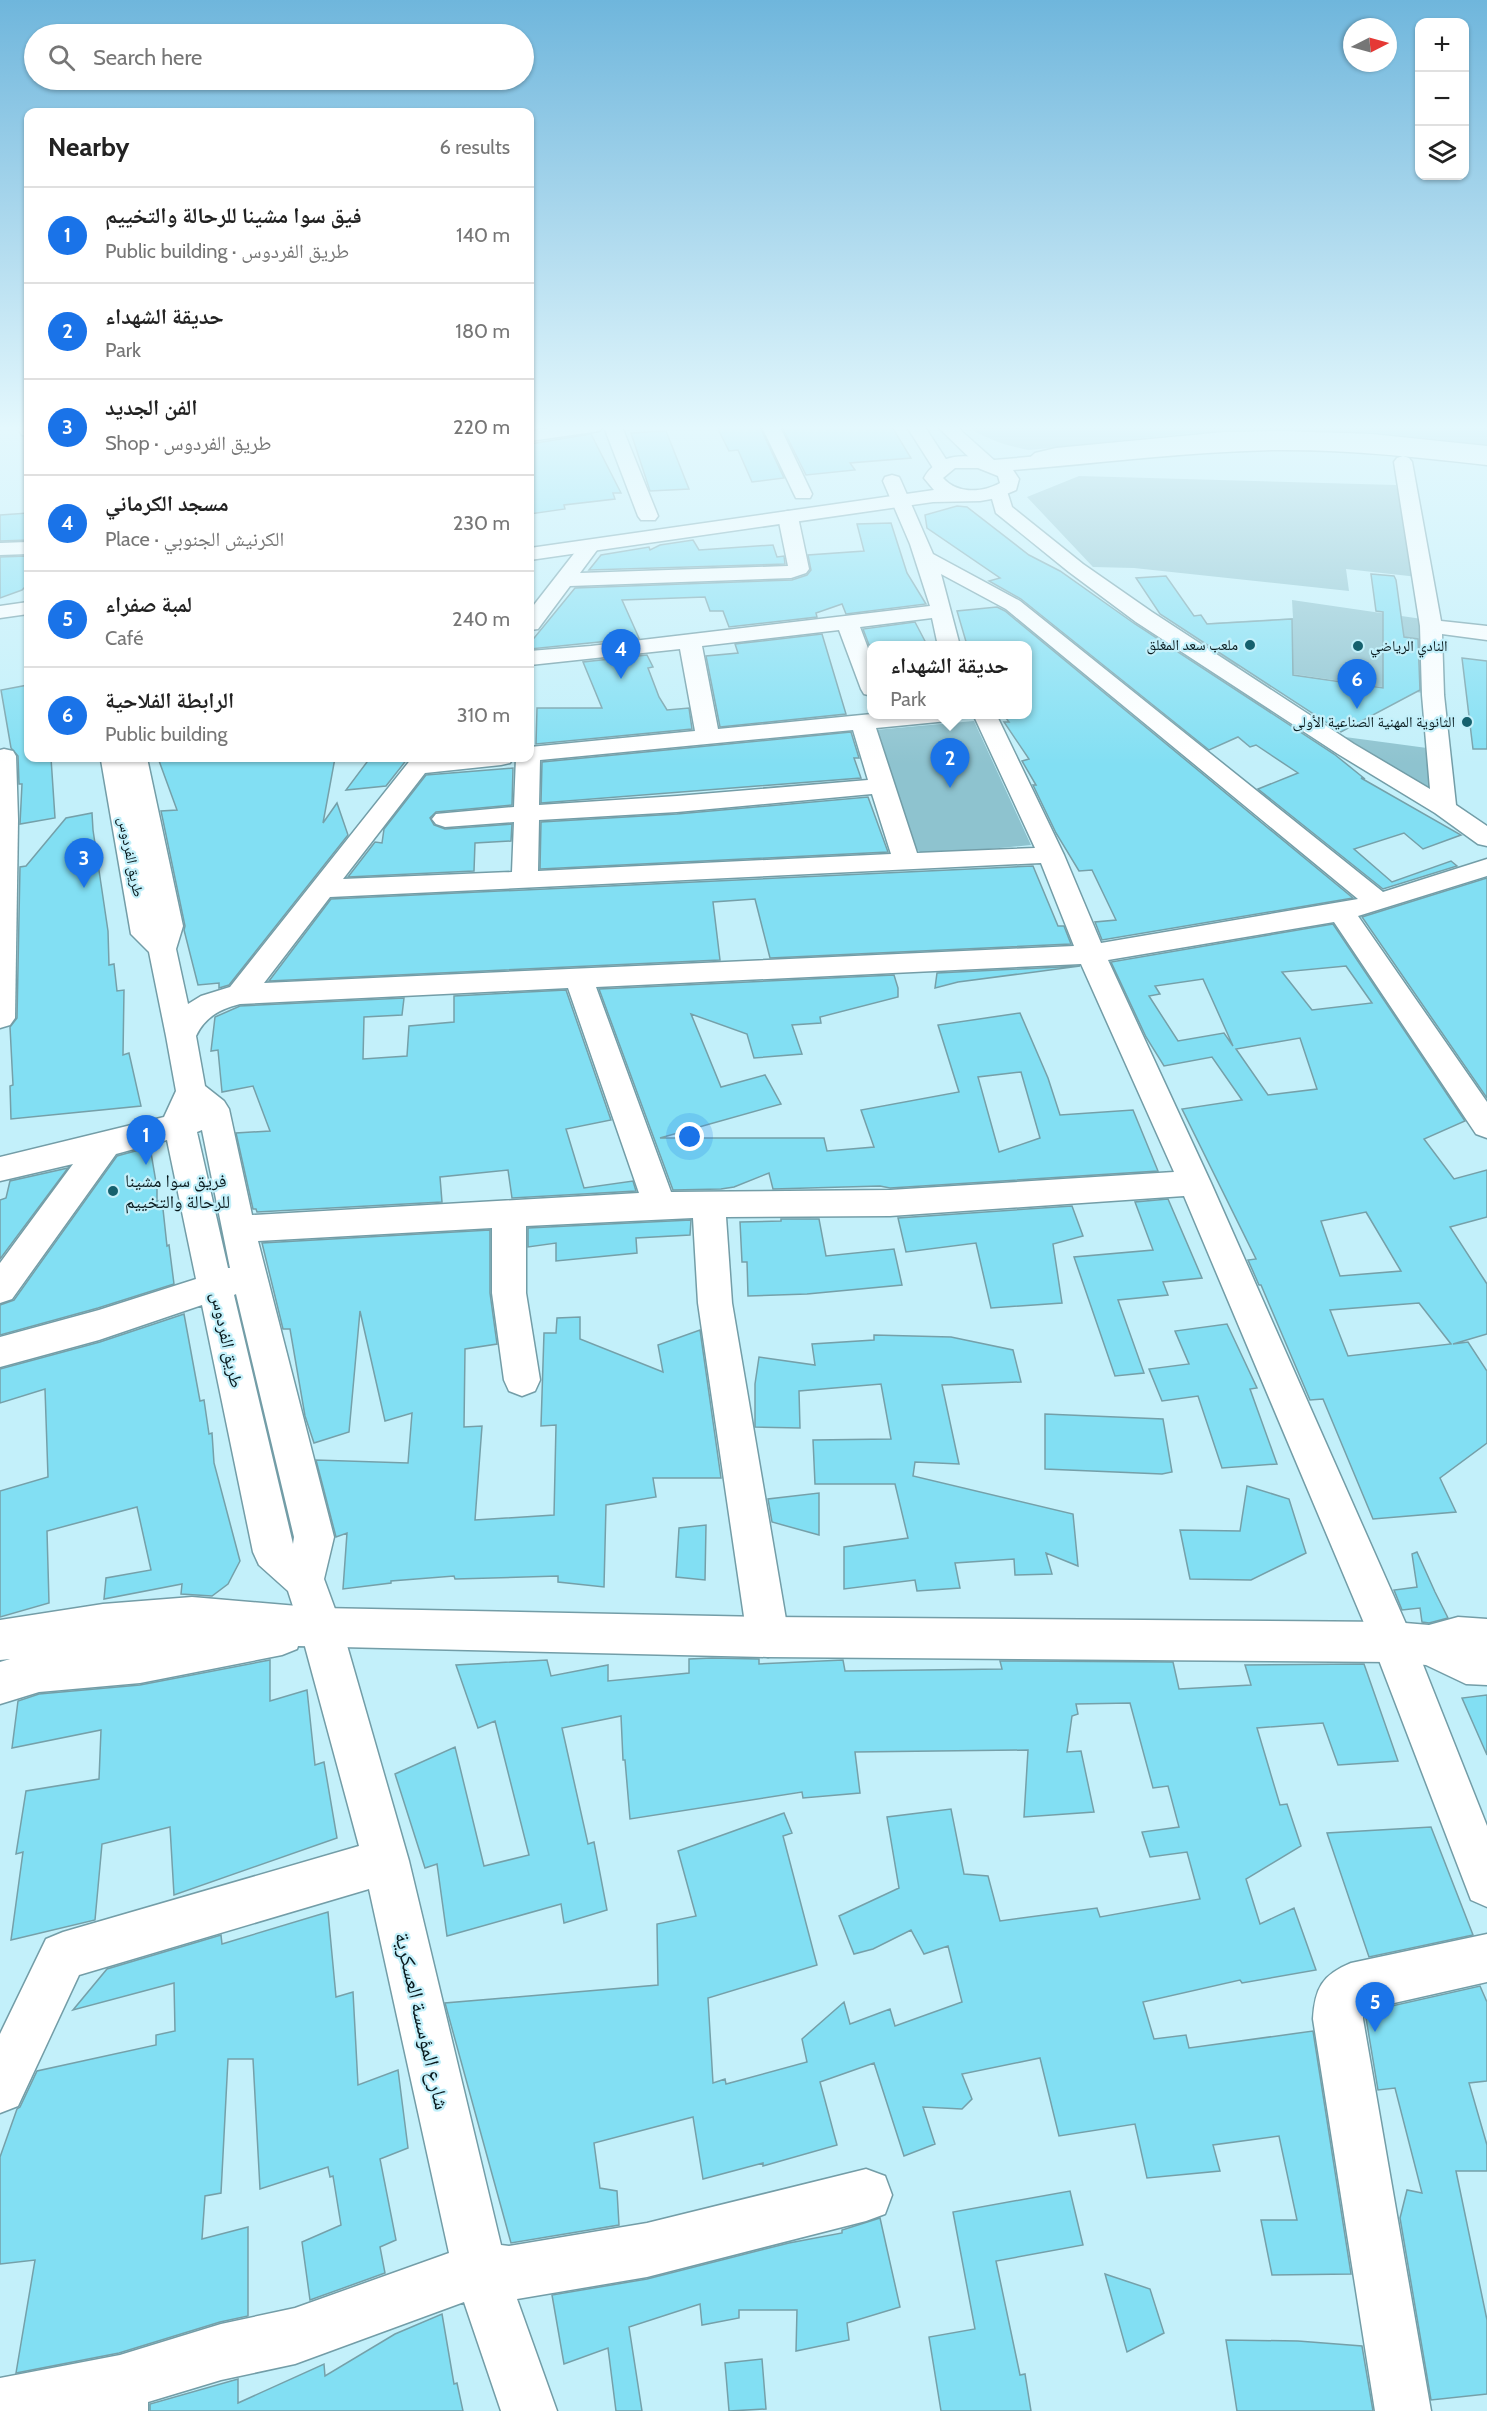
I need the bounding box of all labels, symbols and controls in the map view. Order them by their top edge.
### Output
north arrow [1343,18,1397,72]
map controls [1415,18,1469,180]
button: + [1415,18,1469,72]
search box [24,24,534,90]
icon: search [45,41,78,74]
text: Search here [93,44,202,71]
button: − [1415,72,1469,126]
button: layers [1415,126,1469,180]
text: Nearby [48,131,129,163]
text: 6 results [439,135,510,159]
text: فيق سوا مشينا للرحالة والتخييم [105,202,362,229]
text: 1 [64,223,71,247]
text: 140 m [456,223,510,247]
text: Public building · طريق الفردوس [105,239,349,263]
text: حديقة الشهداء [105,303,224,330]
text: 2 [62,319,73,343]
text: 180 m [455,319,510,343]
text: Park [105,338,141,362]
text: الفن الجديد [105,394,198,421]
text: 3 [62,415,73,439]
text: 220 m [453,415,510,439]
text: Shop · طريق الفردوس [105,431,272,455]
text: مسجد الكرماني [105,490,229,517]
text: 4 [61,511,74,535]
text: 230 m [453,511,510,535]
text: Place · الكرنيش الجنوبي [105,527,284,551]
text: لمبة صفراء [105,591,192,618]
text: 5 [62,607,73,631]
text: 240 m [452,607,510,631]
text: Café [105,626,143,650]
pin: 4 [602,630,640,679]
place label: ملعب سعد المغلق [1147,636,1238,655]
place label: النادي الرياضي [1370,637,1448,658]
marker: ملعب سعد المغلق [1243,638,1257,652]
marker: النادي الرياضي [1351,639,1365,653]
popup [867,641,1032,719]
text: حديقة الشهداء [890,652,1009,679]
pin: 6 [1338,660,1376,709]
text: الرابطة الفلاحية [105,687,234,714]
text: Park [890,687,926,711]
text: 6 [62,703,73,727]
text: 310 m [457,703,510,727]
place label: الثانوية المهنية الصناعية الأولى [1292,713,1455,732]
marker: الثانوية المهنية الصناعية الأولى [1460,715,1474,729]
text: Public building [105,722,227,746]
pin: 2 [930,738,970,788]
street label: طريق الفردوس [113,815,148,899]
pin: 3 [64,838,104,888]
pin: 1 [126,1116,166,1165]
your location [675,1122,704,1151]
place label: فريق سوا مشينا للرحالة والتخييم [125,1170,230,1214]
marker: فريق سوا مشينا للرحالة والتخييم [106,1184,120,1198]
street label: طريق الفردوس [206,1290,248,1390]
street label: شارع المؤسسة العسكرية [389,1930,455,2112]
pin: 5 [1356,1982,1394,2032]

